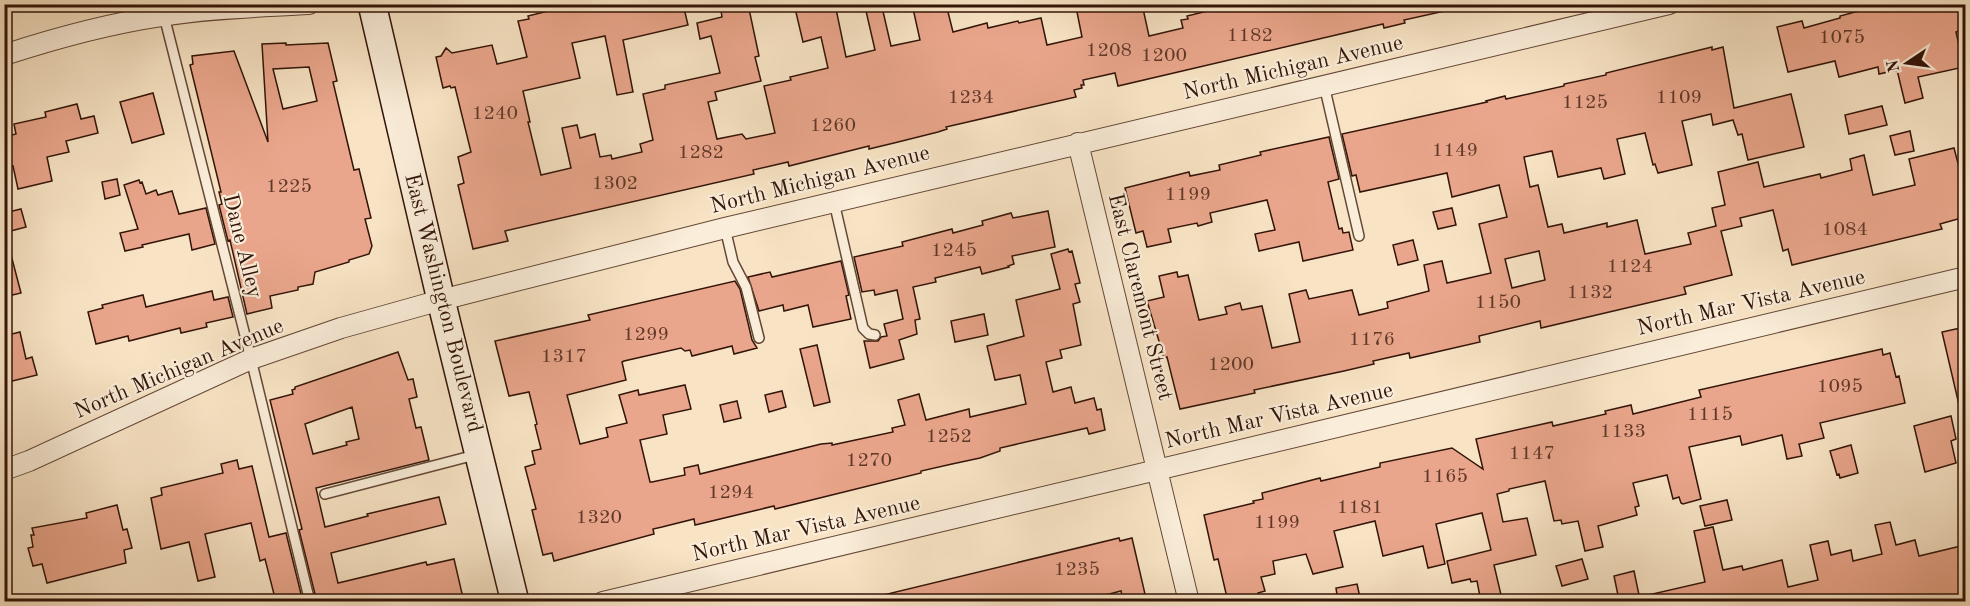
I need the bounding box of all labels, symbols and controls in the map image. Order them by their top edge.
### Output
house number: 1182 [1227,26,1273,46]
house number: 1075 [1819,28,1865,48]
street label: North Michigan Avenue [1181,32,1405,104]
north arrow [1877,33,1937,93]
house number: 1208 [1086,41,1132,61]
house number: 1200 [1141,46,1187,66]
text: N [1885,57,1904,74]
house number: 1234 [948,88,994,108]
house number: 1109 [1656,88,1702,108]
house number: 1125 [1562,93,1608,113]
house number: 1240 [472,104,518,124]
house number: 1260 [810,116,856,136]
house number: 1149 [1432,141,1478,161]
street label: North Michigan Avenue [708,142,932,218]
house number: 1282 [678,143,724,163]
street label: East Washington Boulevard [400,171,486,435]
house number: 1302 [592,174,638,194]
house number: 1225 [266,177,312,197]
house number: 1199 [1165,185,1211,205]
street label: East Claremont Street [1104,191,1176,403]
street label: Dane Alley [218,192,266,301]
house number: 1084 [1822,220,1868,240]
house number: 1245 [931,241,977,261]
house number: 1124 [1607,257,1653,277]
street label: North Mar Vista Avenue [1635,266,1867,340]
house number: 1132 [1567,283,1613,303]
house number: 1150 [1475,293,1521,313]
street label: North Michigan Avenue [71,315,287,423]
house number: 1299 [623,325,669,345]
house number: 1176 [1349,330,1395,350]
house number: 1317 [541,347,587,367]
house number: 1200 [1208,355,1254,375]
house number: 1095 [1817,377,1863,397]
street label: North Mar Vista Avenue [1163,379,1395,453]
house number: 1115 [1687,405,1733,425]
house number: 1133 [1600,422,1646,442]
house number: 1252 [926,427,972,447]
house number: 1147 [1509,444,1555,464]
house number: 1270 [846,451,892,471]
house number: 1165 [1422,467,1468,487]
house number: 1294 [708,483,754,503]
street label: North Mar Vista Avenue [690,492,922,566]
house number: 1181 [1337,498,1383,518]
house number: 1320 [576,508,622,528]
house number: 1199 [1254,513,1300,533]
house number: 1235 [1054,560,1100,580]

